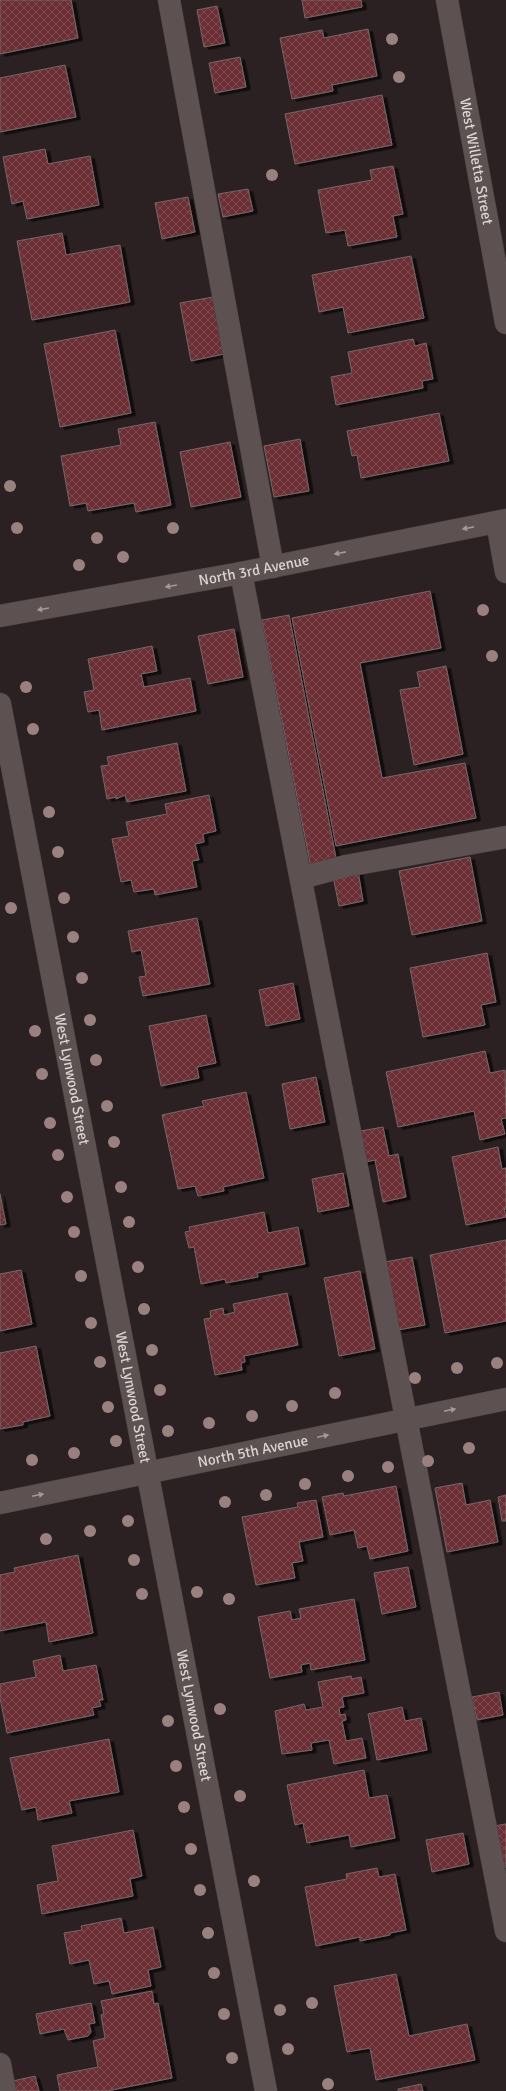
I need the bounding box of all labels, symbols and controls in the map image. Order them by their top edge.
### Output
street label: West Willetta Street [456,97,497,226]
one-way arrow [462,525,474,531]
street label: North 3rd Avenue [197,551,311,589]
one-way arrow [334,551,346,557]
one-way arrow [165,583,178,589]
one-way arrow [37,606,50,612]
street label: West Lynwood Street [51,1012,93,1146]
street label: West Lynwood Street [112,1330,154,1465]
one-way arrow [444,1407,456,1413]
street label: North 5th Avenue [196,1431,310,1471]
one-way arrow [316,1433,329,1439]
one-way arrow [32,1492,44,1498]
street label: West Lynwood Street [173,1648,215,1783]

